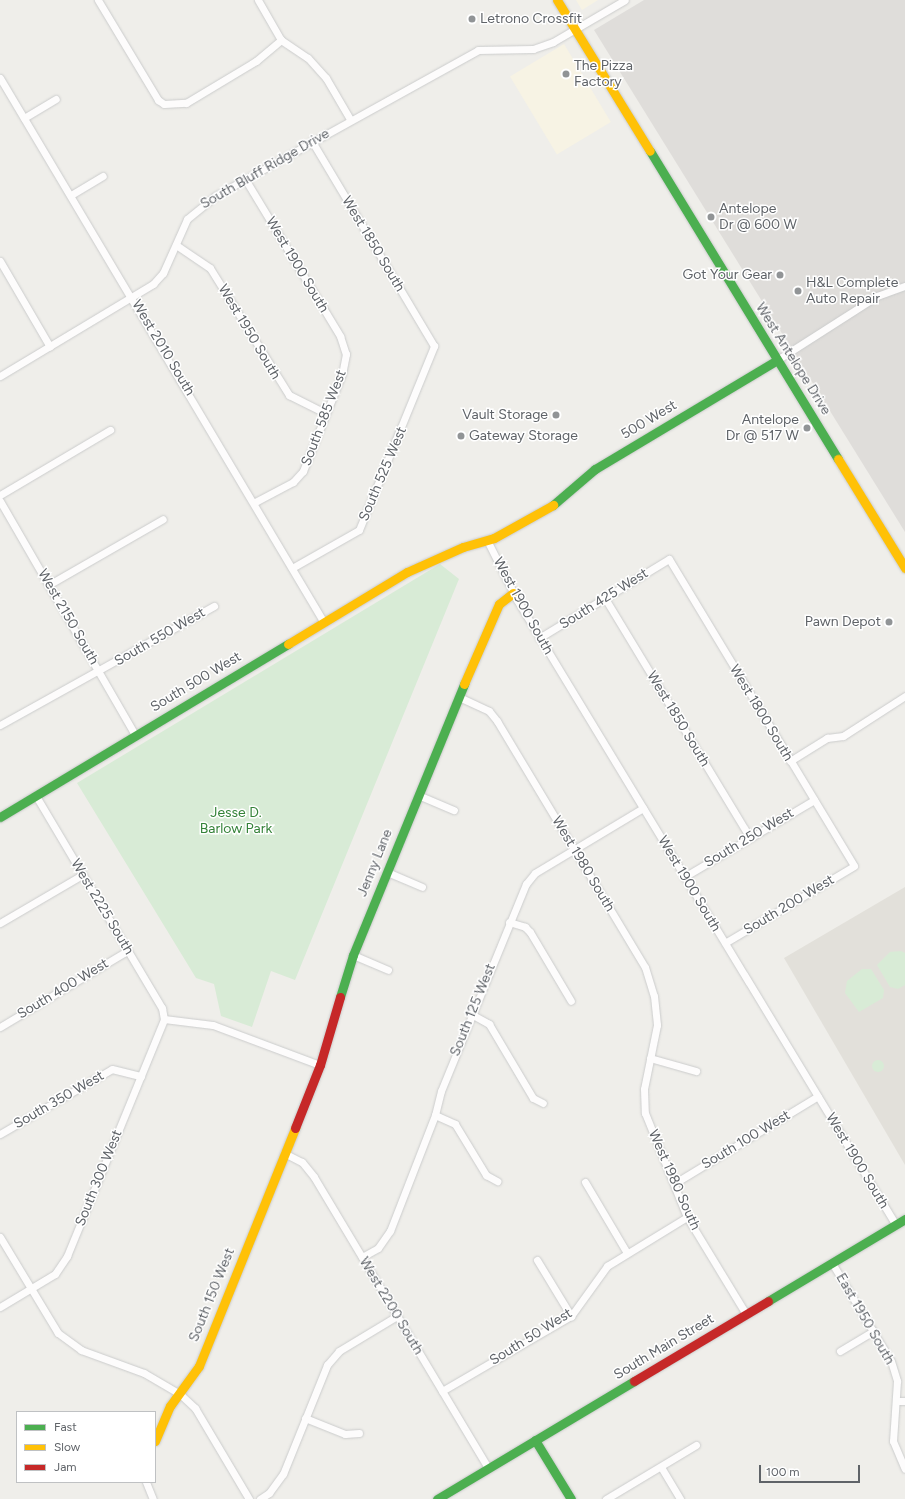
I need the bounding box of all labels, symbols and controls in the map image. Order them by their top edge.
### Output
place label: Letrono Crossfit [480,11,582,27]
marker: Letrono Crossfit [467,14,477,24]
place label: The Pizza Factory [574,58,633,90]
marker: The Pizza Factory [561,69,571,79]
street label: South Bluff Ridge Drive [197,125,333,213]
street label: West 1850 South [338,193,408,295]
place label: Antelope Dr @ 600 W [719,201,797,234]
marker: Antelope Dr @ 600 W [706,212,716,222]
street label: West 1900 South [262,214,332,316]
place label: Got Your Gear [683,267,772,283]
marker: Got Your Gear [775,270,785,280]
place label: H&L Complete Auto Repair [806,275,898,308]
street label: West 1950 South [214,282,284,382]
marker: H&L Complete Auto Repair [793,286,803,296]
street label: West 2010 South [128,297,198,399]
street label: West Antelope Drive [752,300,834,418]
street label: South 585 West [298,368,350,468]
street label: 500 West [618,397,680,443]
place label: Vault Storage [462,407,548,423]
marker: Vault Storage [551,410,561,420]
place label: Antelope Dr @ 517 W [726,412,799,444]
marker: Antelope Dr @ 517 W [802,423,812,433]
street label: South 525 West [356,424,410,524]
place label: Gateway Storage [469,428,578,444]
marker: Gateway Storage [456,431,466,441]
street label: West 1900 South [489,554,557,658]
street label: South 425 West [557,565,651,633]
street label: West 2150 South [34,566,102,668]
street label: South 550 West [112,604,208,670]
place label: Pawn Depot [805,614,881,630]
marker: Pawn Depot [884,617,894,627]
street label: South 500 West [148,648,244,716]
street label: West 1800 South [726,662,796,764]
street label: West 1850 South [643,668,713,770]
park label: Jesse D. Barlow Park [200,805,272,838]
street label: South 250 West [701,805,797,871]
street label: West 1980 South [548,813,618,915]
street label: Jenny Lane [354,827,396,899]
street label: West 1900 South [654,833,724,935]
street label: West 2225 South [67,856,137,958]
street label: South 200 West [741,871,837,939]
street label: South 400 West [14,955,112,1023]
street label: South 125 West [447,961,499,1059]
street label: South 350 West [11,1067,107,1133]
street label: South 100 West [699,1107,793,1173]
street label: West 1900 South [822,1110,892,1212]
street label: South 300 West [72,1127,126,1229]
street label: West 1980 South [644,1127,704,1233]
street label: South 150 West [186,1246,238,1344]
street label: West 2200 South [355,1254,427,1358]
street label: East 1950 South [832,1270,898,1368]
street label: South 50 West [487,1305,575,1369]
street label: South Main Street [611,1310,717,1384]
legend [16,1411,156,1483]
text: Fast [54,1420,77,1434]
text: Slow [54,1440,80,1454]
scale bar [761,1457,862,1483]
text: Jam [54,1460,77,1474]
text: 100 m [766,1465,800,1479]

